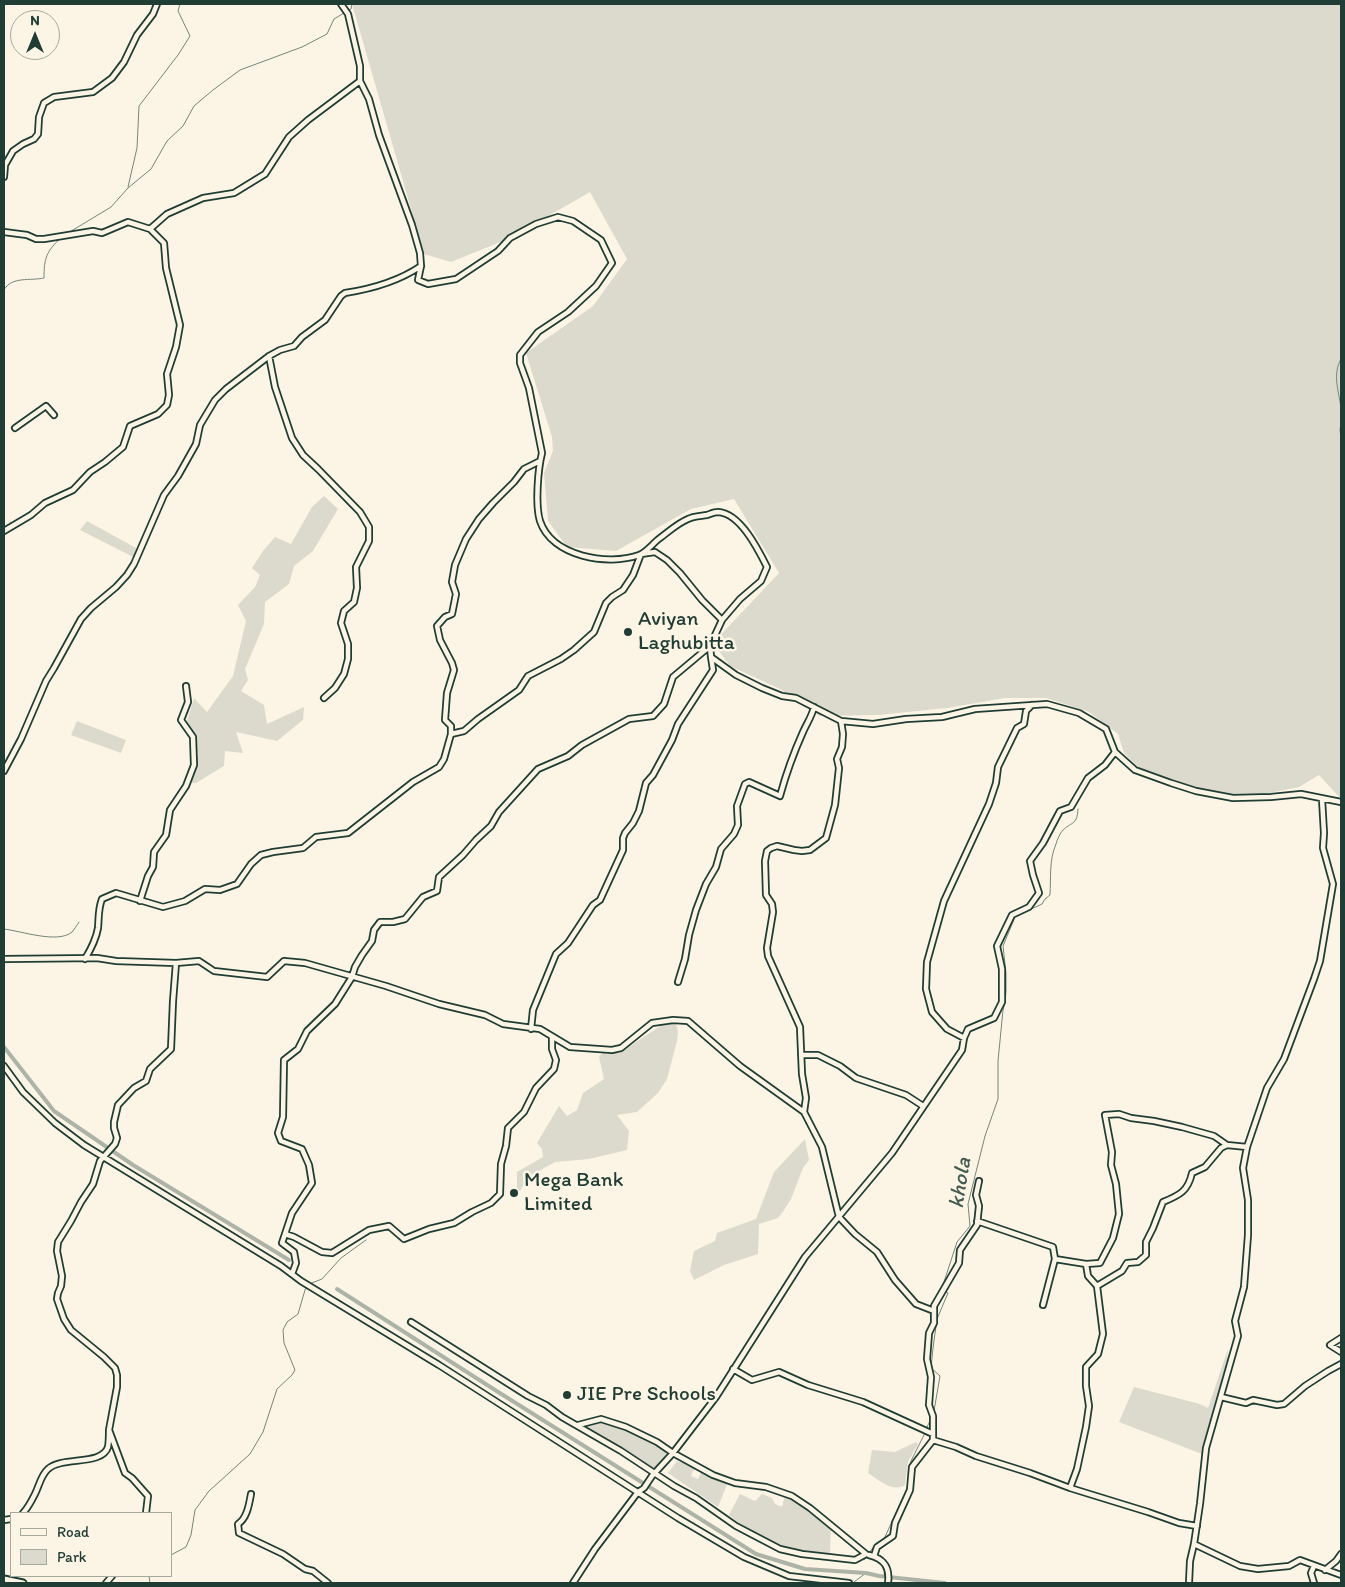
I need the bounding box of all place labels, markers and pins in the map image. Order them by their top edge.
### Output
place label: Aviyan Laghubitta [638,607,735,657]
marker: Aviyan Laghubitta [622,626,634,638]
place label: Mega Bank Limited [524,1168,623,1218]
marker: Mega Bank Limited [508,1187,520,1199]
place label: JIE Pre Schools [577,1382,716,1408]
marker: JIE Pre Schools [561,1389,573,1401]

